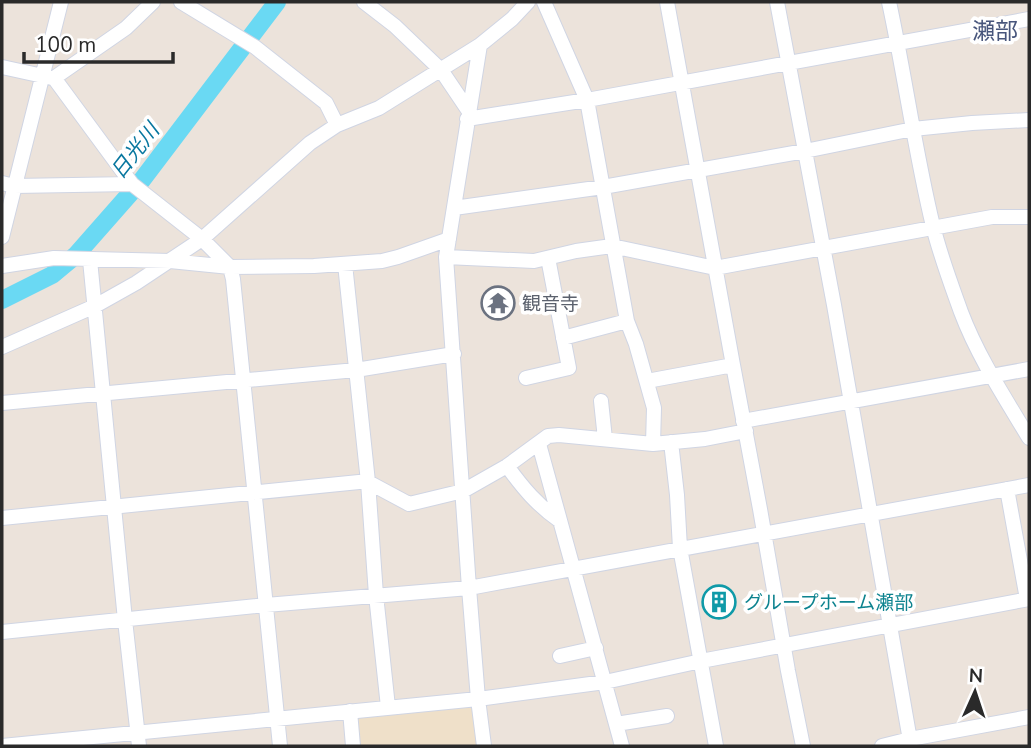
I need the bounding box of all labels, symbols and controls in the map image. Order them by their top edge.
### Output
district label: 瀬部 [972,16,1018,47]
scale bar [24,21,173,65]
text: 100 m [35,31,96,59]
water label: 日光川 [105,116,167,184]
temple icon: 観音寺 [479,284,517,322]
place label: 観音寺 [522,291,579,317]
building icon: グループホーム瀬部 [700,583,738,621]
place label: グループホーム瀬部 [744,590,913,616]
north arrow [940,657,1010,727]
text: N [968,663,984,689]

